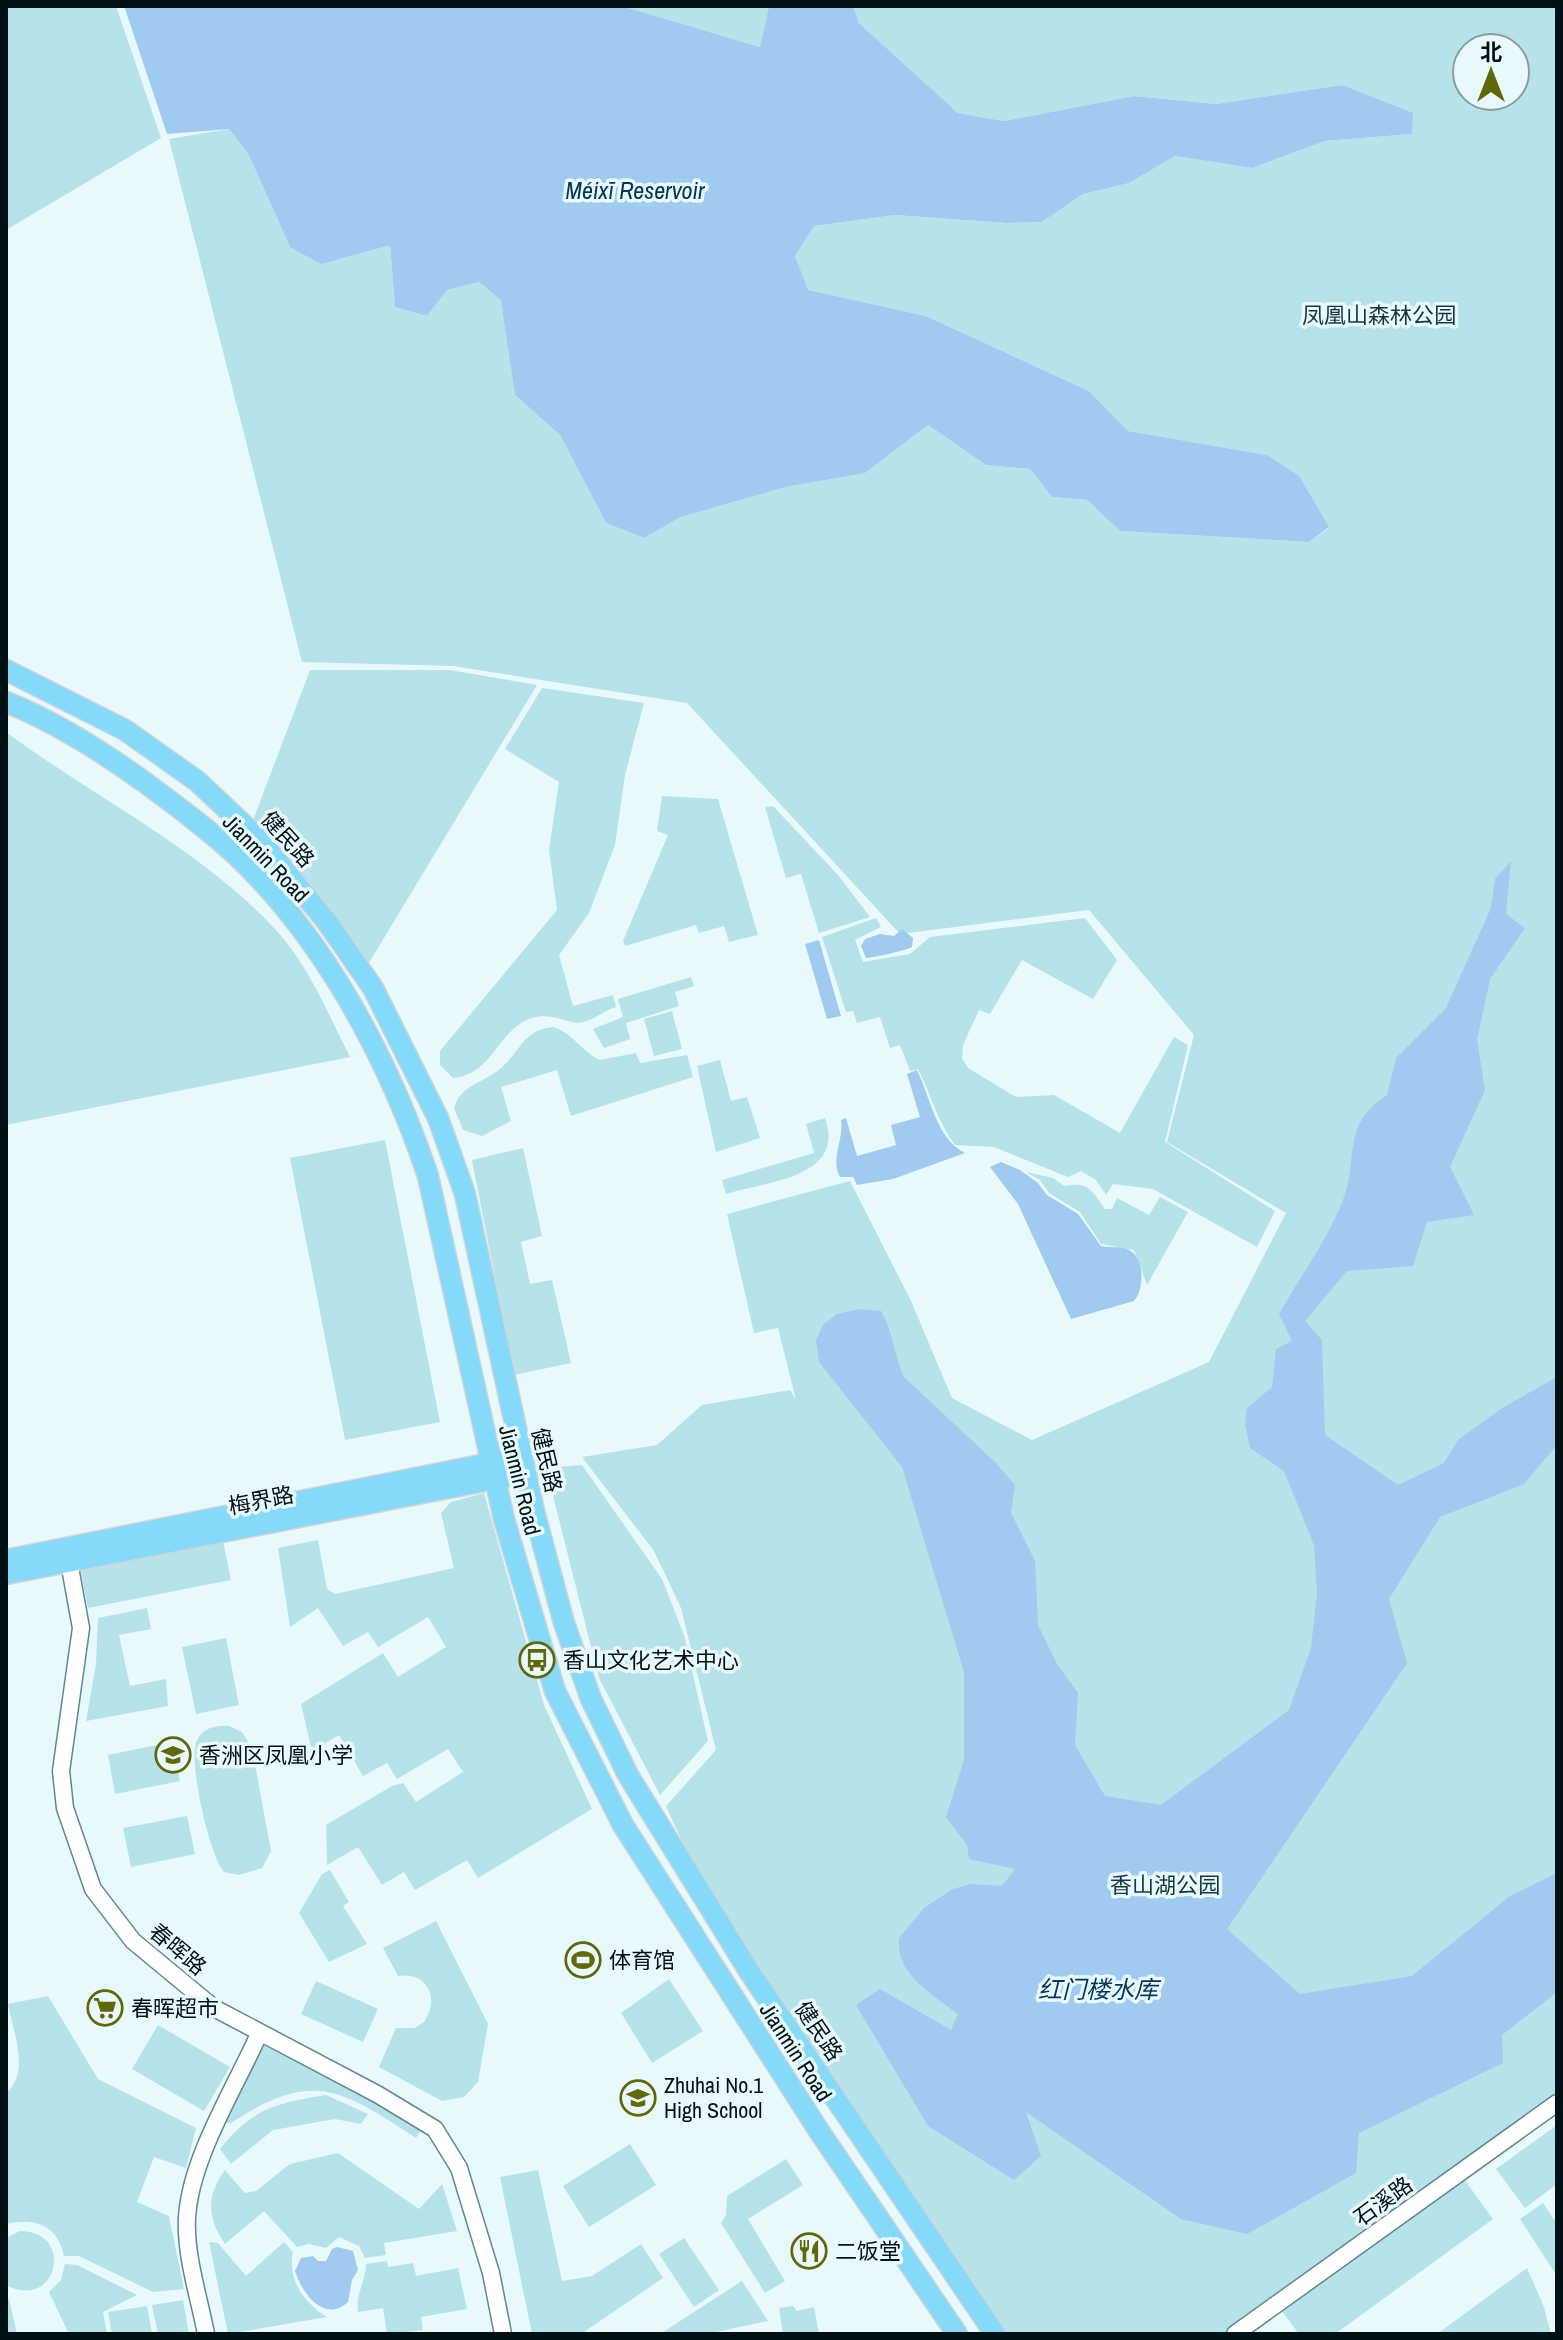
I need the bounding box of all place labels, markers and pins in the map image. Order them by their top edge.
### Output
bus stop icon: 香山文化艺术中心 [518,1641,556,1679]
place label: 香山文化艺术中心 [563,1645,739,1675]
school or university icon: 香洲区凤凰小学 [154,1736,192,1774]
place label: 香洲区凤凰小学 [199,1740,353,1770]
sports icon: 体育馆 [564,1941,602,1979]
place label: 体育馆 [609,1945,675,1975]
supermarket icon: 春晖超市 [86,1989,124,2027]
place label: 春晖超市 [131,1993,219,2023]
place label: Zhuhai No.1 High School [664,2070,763,2125]
school or university icon: Zhuhai No.1 High School [619,2079,657,2117]
restaurant icon: 二饭堂 [790,2232,828,2270]
place label: 二饭堂 [835,2236,901,2266]

